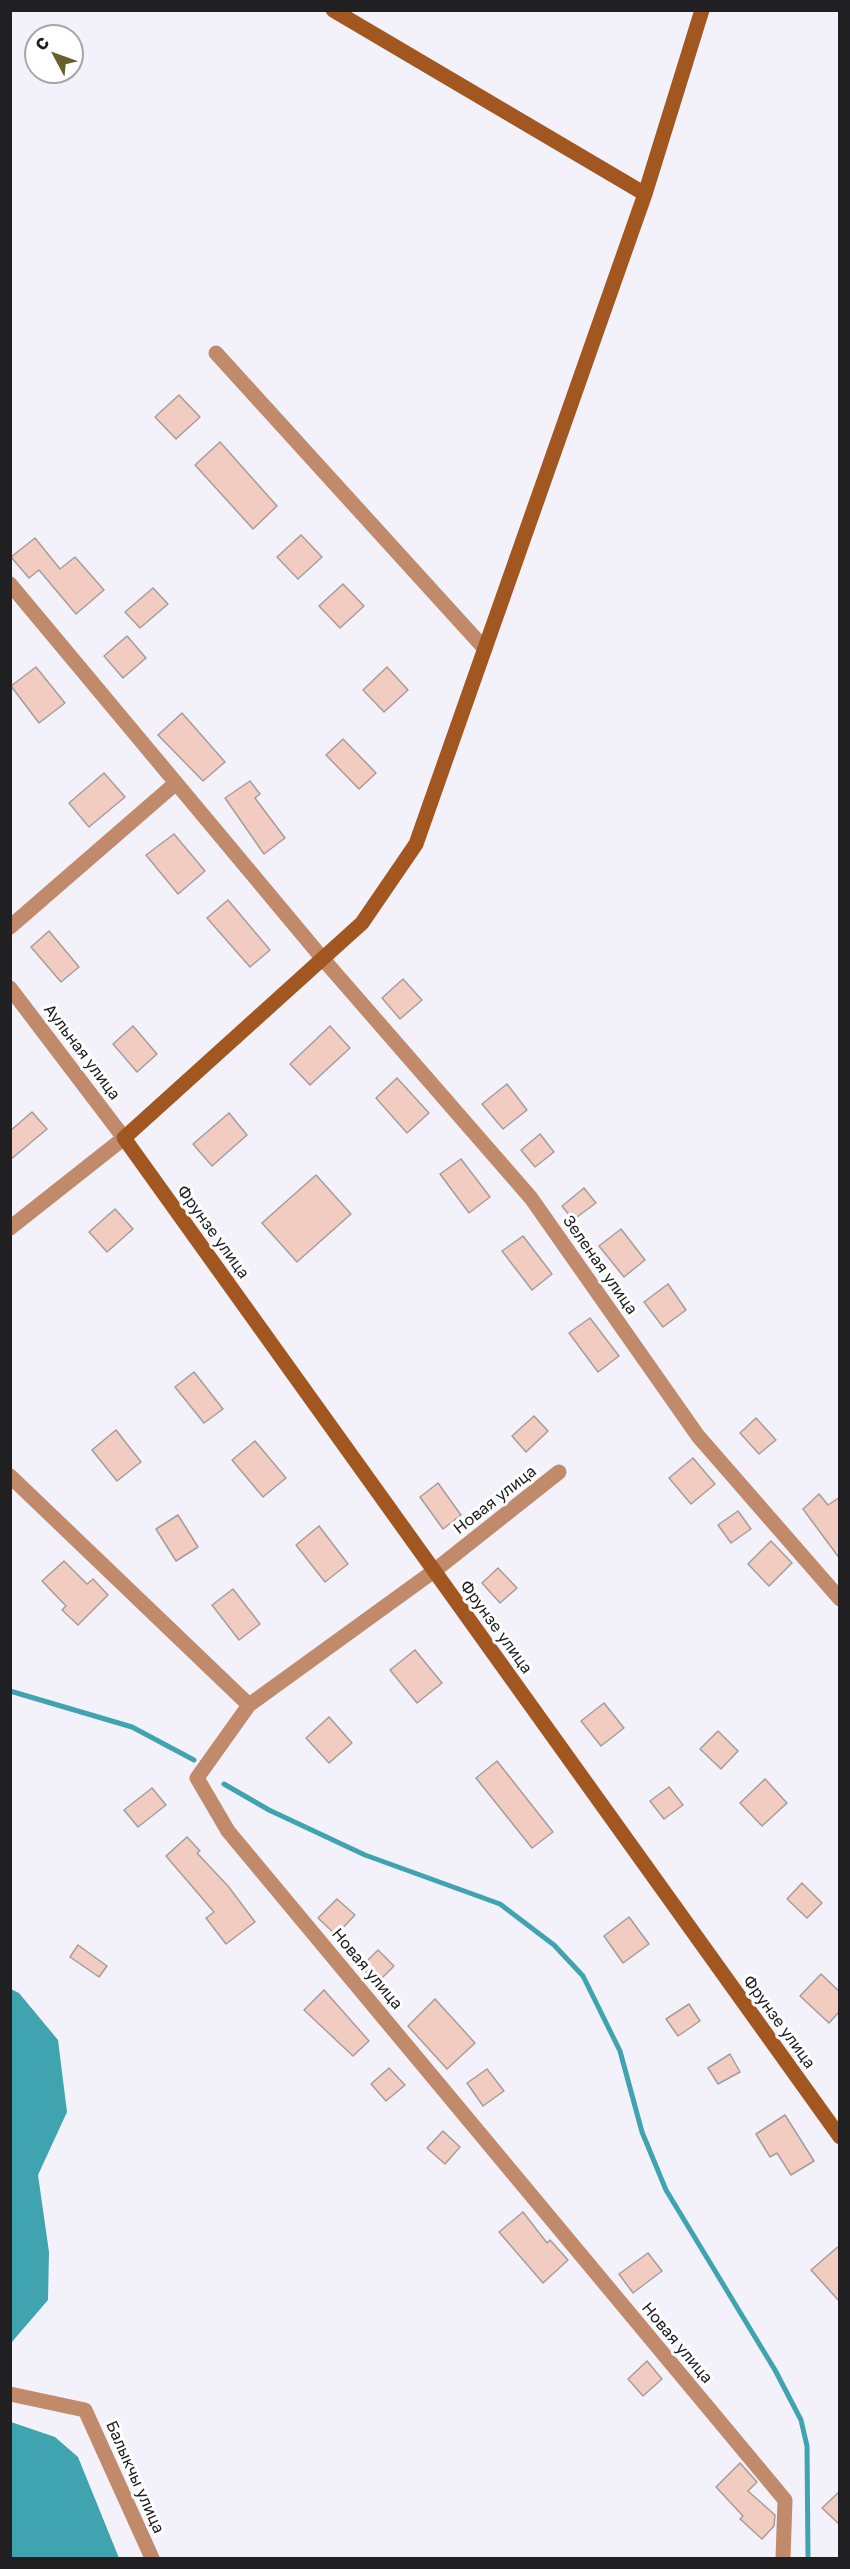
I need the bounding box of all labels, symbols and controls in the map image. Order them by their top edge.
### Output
north arrow [24,24,84,84]
text: С [31,33,53,54]
street label: Аульная улица [40,1000,124,1104]
street label: Фрунзе улица [173,1182,253,1282]
street label: Зеленая улица [559,1212,641,1318]
street label: Новая улица [450,1462,540,1538]
street label: Фрунзе улица [456,1577,536,1677]
street label: Новая улица [328,1925,406,2013]
street label: Фрунзе улица [739,1972,819,2072]
street label: Новая улица [638,2299,716,2387]
street label: Балыкчы улица [102,2418,168,2536]

